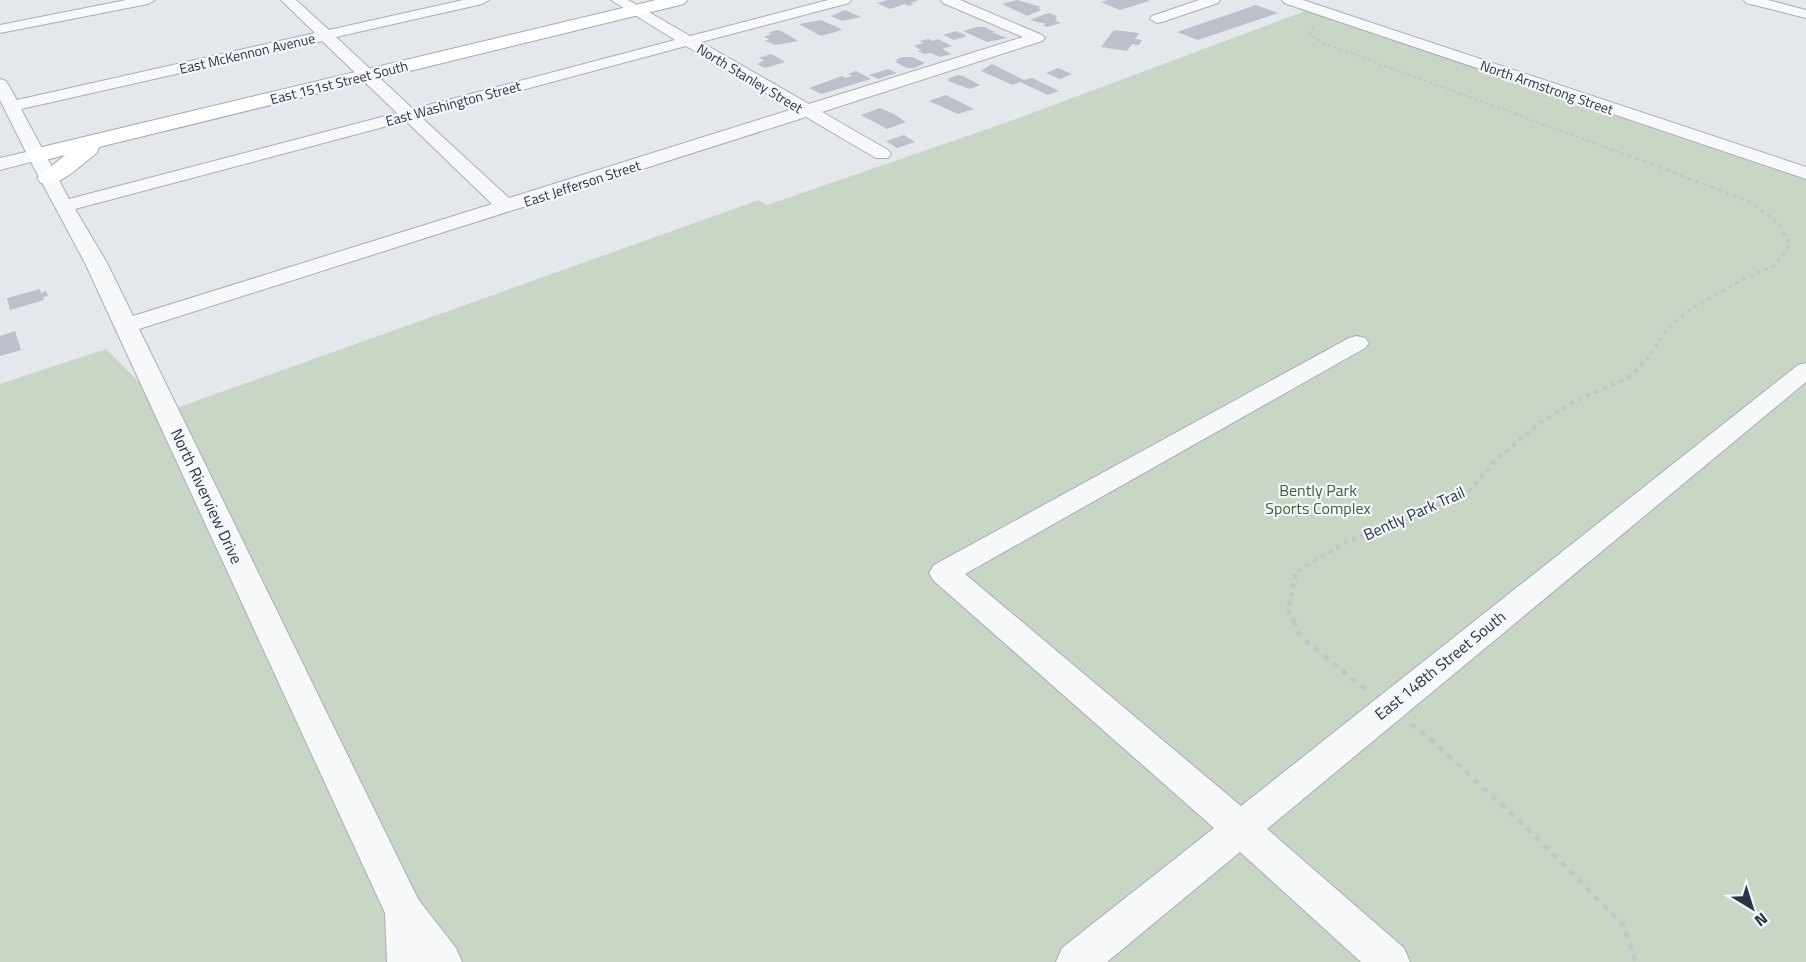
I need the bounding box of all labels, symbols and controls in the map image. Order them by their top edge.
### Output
street label: East McKennon Avenue [177,27,317,79]
street label: North Stanley Street [693,38,807,118]
street label: North Armstrong Street [1478,54,1616,120]
street label: East 151st Street South [268,55,410,109]
street label: East Washington Street [383,75,523,131]
street label: East Jefferson Street [521,154,643,212]
street label: North Riverview Drive [165,424,249,568]
park label: Bently Park Sports Complex [1265,478,1371,520]
street label: Bently Park Trail [1359,480,1469,546]
street label: East 148th Street South [1369,604,1511,726]
north arrow [1722,878,1782,938]
text: N [1749,907,1773,933]

